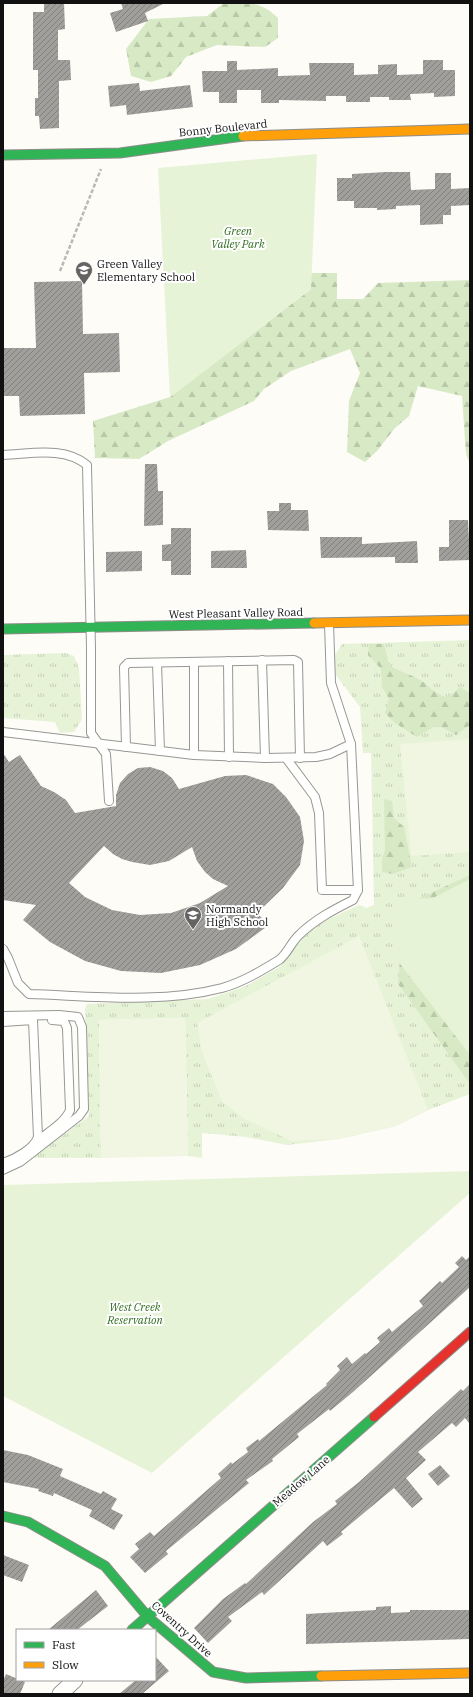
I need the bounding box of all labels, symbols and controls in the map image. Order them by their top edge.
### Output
street label: Bonny Boulevard [178,116,268,140]
park label: Green Valley Park [211,224,265,251]
place label: Green Valley Elementary School [97,257,195,284]
school or university icon: Green Valley Elementary School [74,260,94,285]
street label: West Pleasant Valley Road [169,605,304,621]
place label: Normandy High School [206,902,268,929]
school or university icon: Normandy High School [183,905,203,930]
park label: West Creek Reservation [106,1300,163,1327]
street label: Meadow Lane [270,1452,332,1510]
street label: Coventry Drive [149,1598,215,1660]
legend [16,1629,156,1681]
text: Fast [52,1637,76,1652]
text: Slow [52,1657,79,1672]

